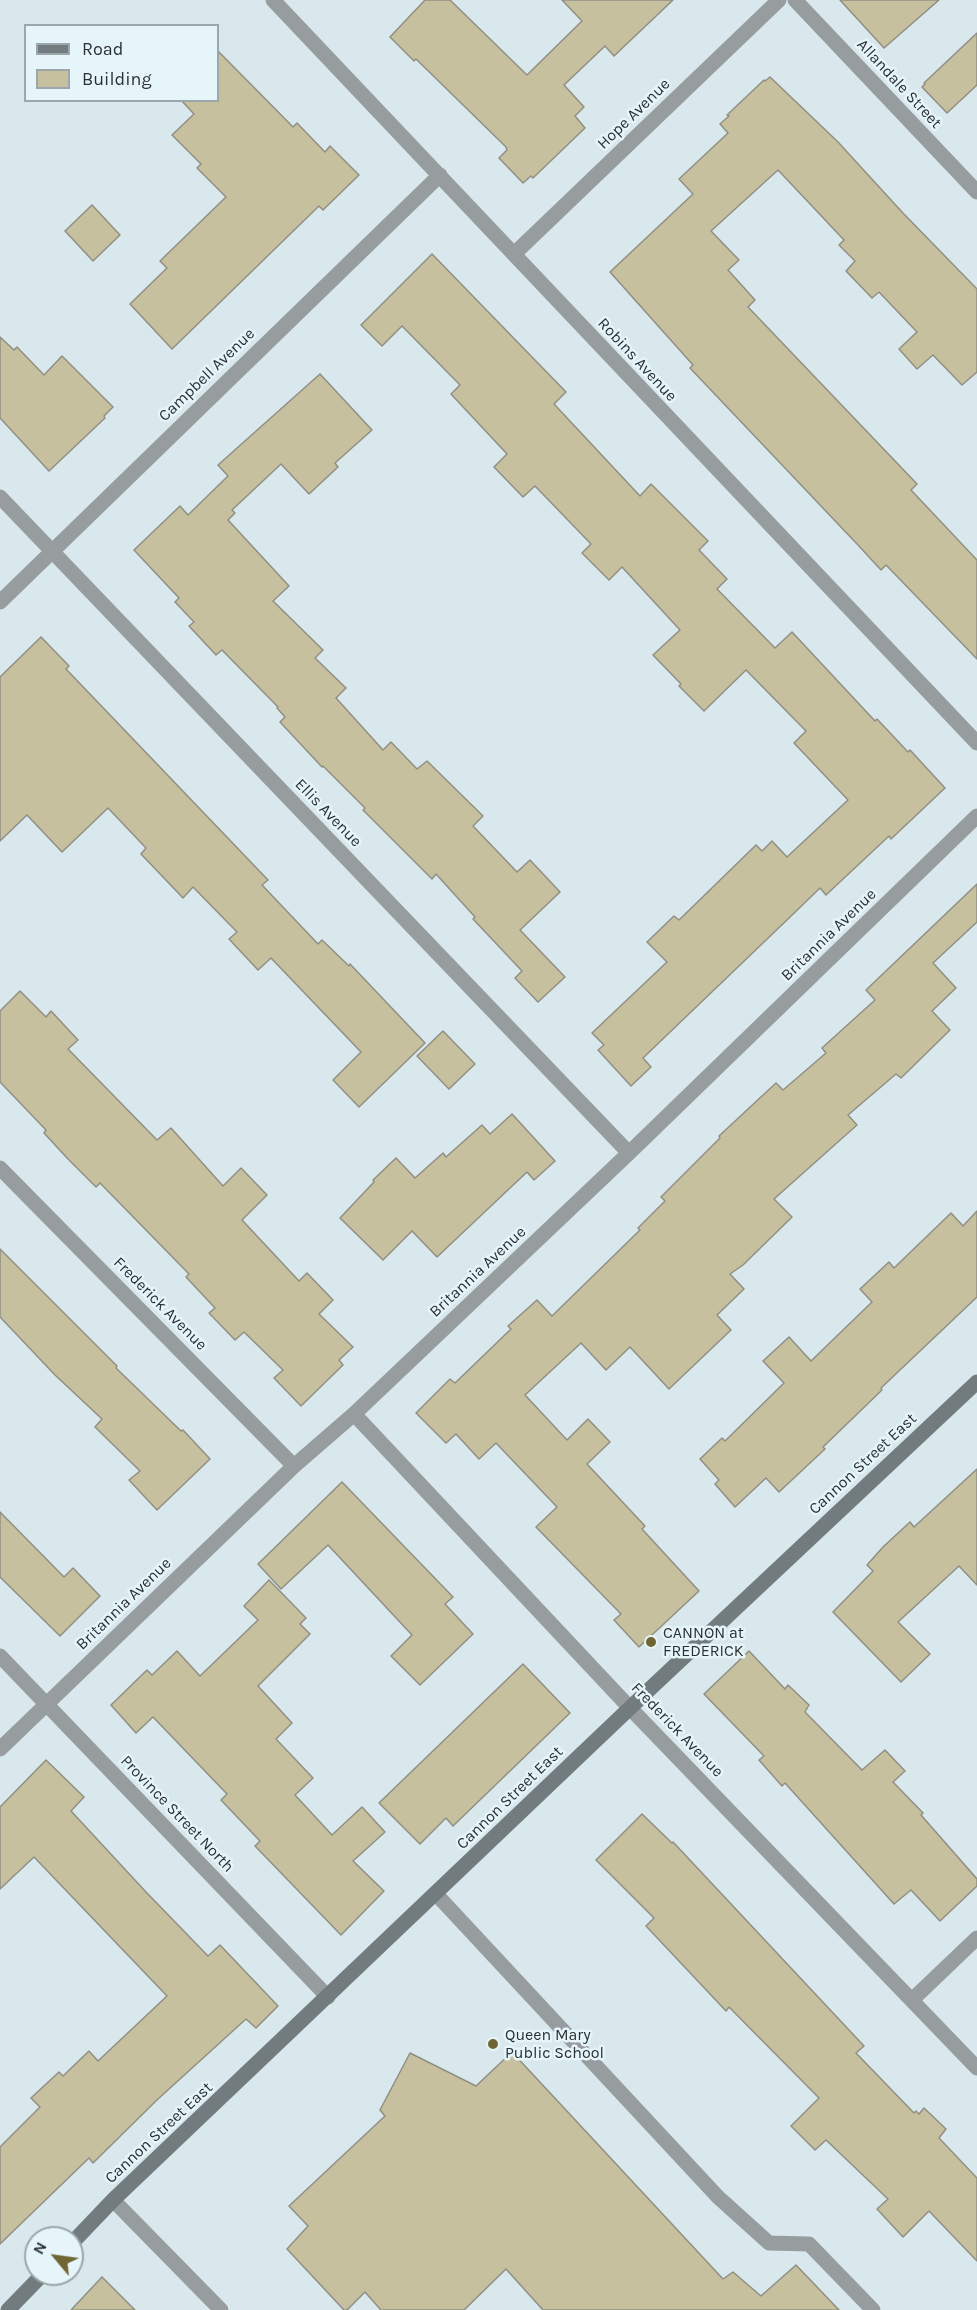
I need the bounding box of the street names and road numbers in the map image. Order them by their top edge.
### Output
street label: Allandale Street [853,35,945,133]
street label: Hope Avenue [594,75,674,153]
street label: Robins Avenue [593,314,681,406]
street label: Campbell Avenue [155,324,259,426]
street label: Ellis Avenue [291,775,365,851]
street label: Britannia Avenue [777,885,881,985]
street label: Britannia Avenue [426,1222,530,1322]
street label: Frederick Avenue [109,1253,211,1355]
street label: Cannon Street East [805,1409,921,1519]
street label: Britannia Avenue [72,1554,176,1654]
street label: Frederick Avenue [627,1679,727,1781]
street label: Cannon Street East [453,1742,567,1854]
street label: Province Street North [116,1752,238,1876]
street label: Cannon Street East [101,2078,217,2188]

